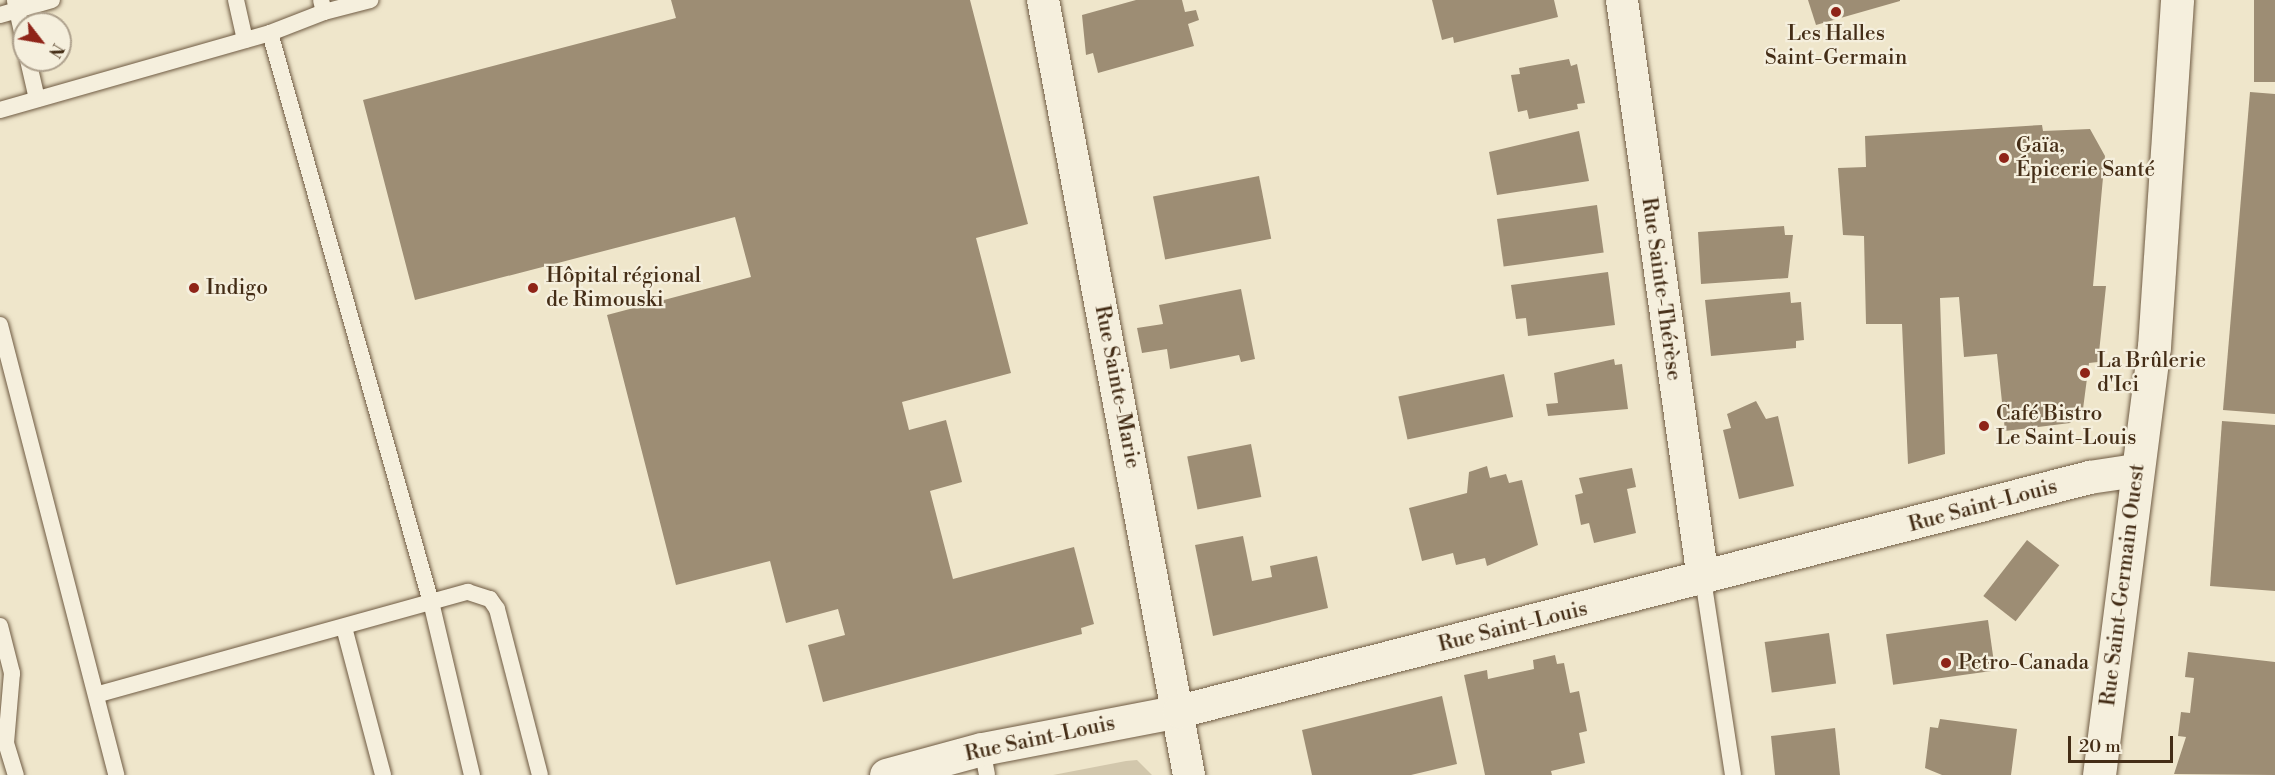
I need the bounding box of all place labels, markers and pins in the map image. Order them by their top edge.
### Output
marker: Les Halles Saint-Germain [1829,5,1843,19]
place label: Les Halles Saint-Germain [1765,21,1907,71]
place label: Gaïa, Épicerie Santé [2016,133,2155,183]
marker: Gaïa, Épicerie Santé [1997,151,2011,165]
place label: Hôpital régional de Rimouski [546,263,701,313]
place label: Indigo [206,275,268,301]
marker: Hôpital régional de Rimouski [524,279,542,297]
marker: Indigo [187,281,201,295]
place label: La Brûlerie d'Ici [2097,348,2206,398]
marker: La Brûlerie d'Ici [2078,366,2092,380]
place label: Café Bistro Le Saint-Louis [1996,401,2136,451]
marker: Café Bistro Le Saint-Louis [1977,419,1991,433]
place label: Petro-Canada [1958,650,2089,676]
marker: Petro-Canada [1939,656,1953,670]

